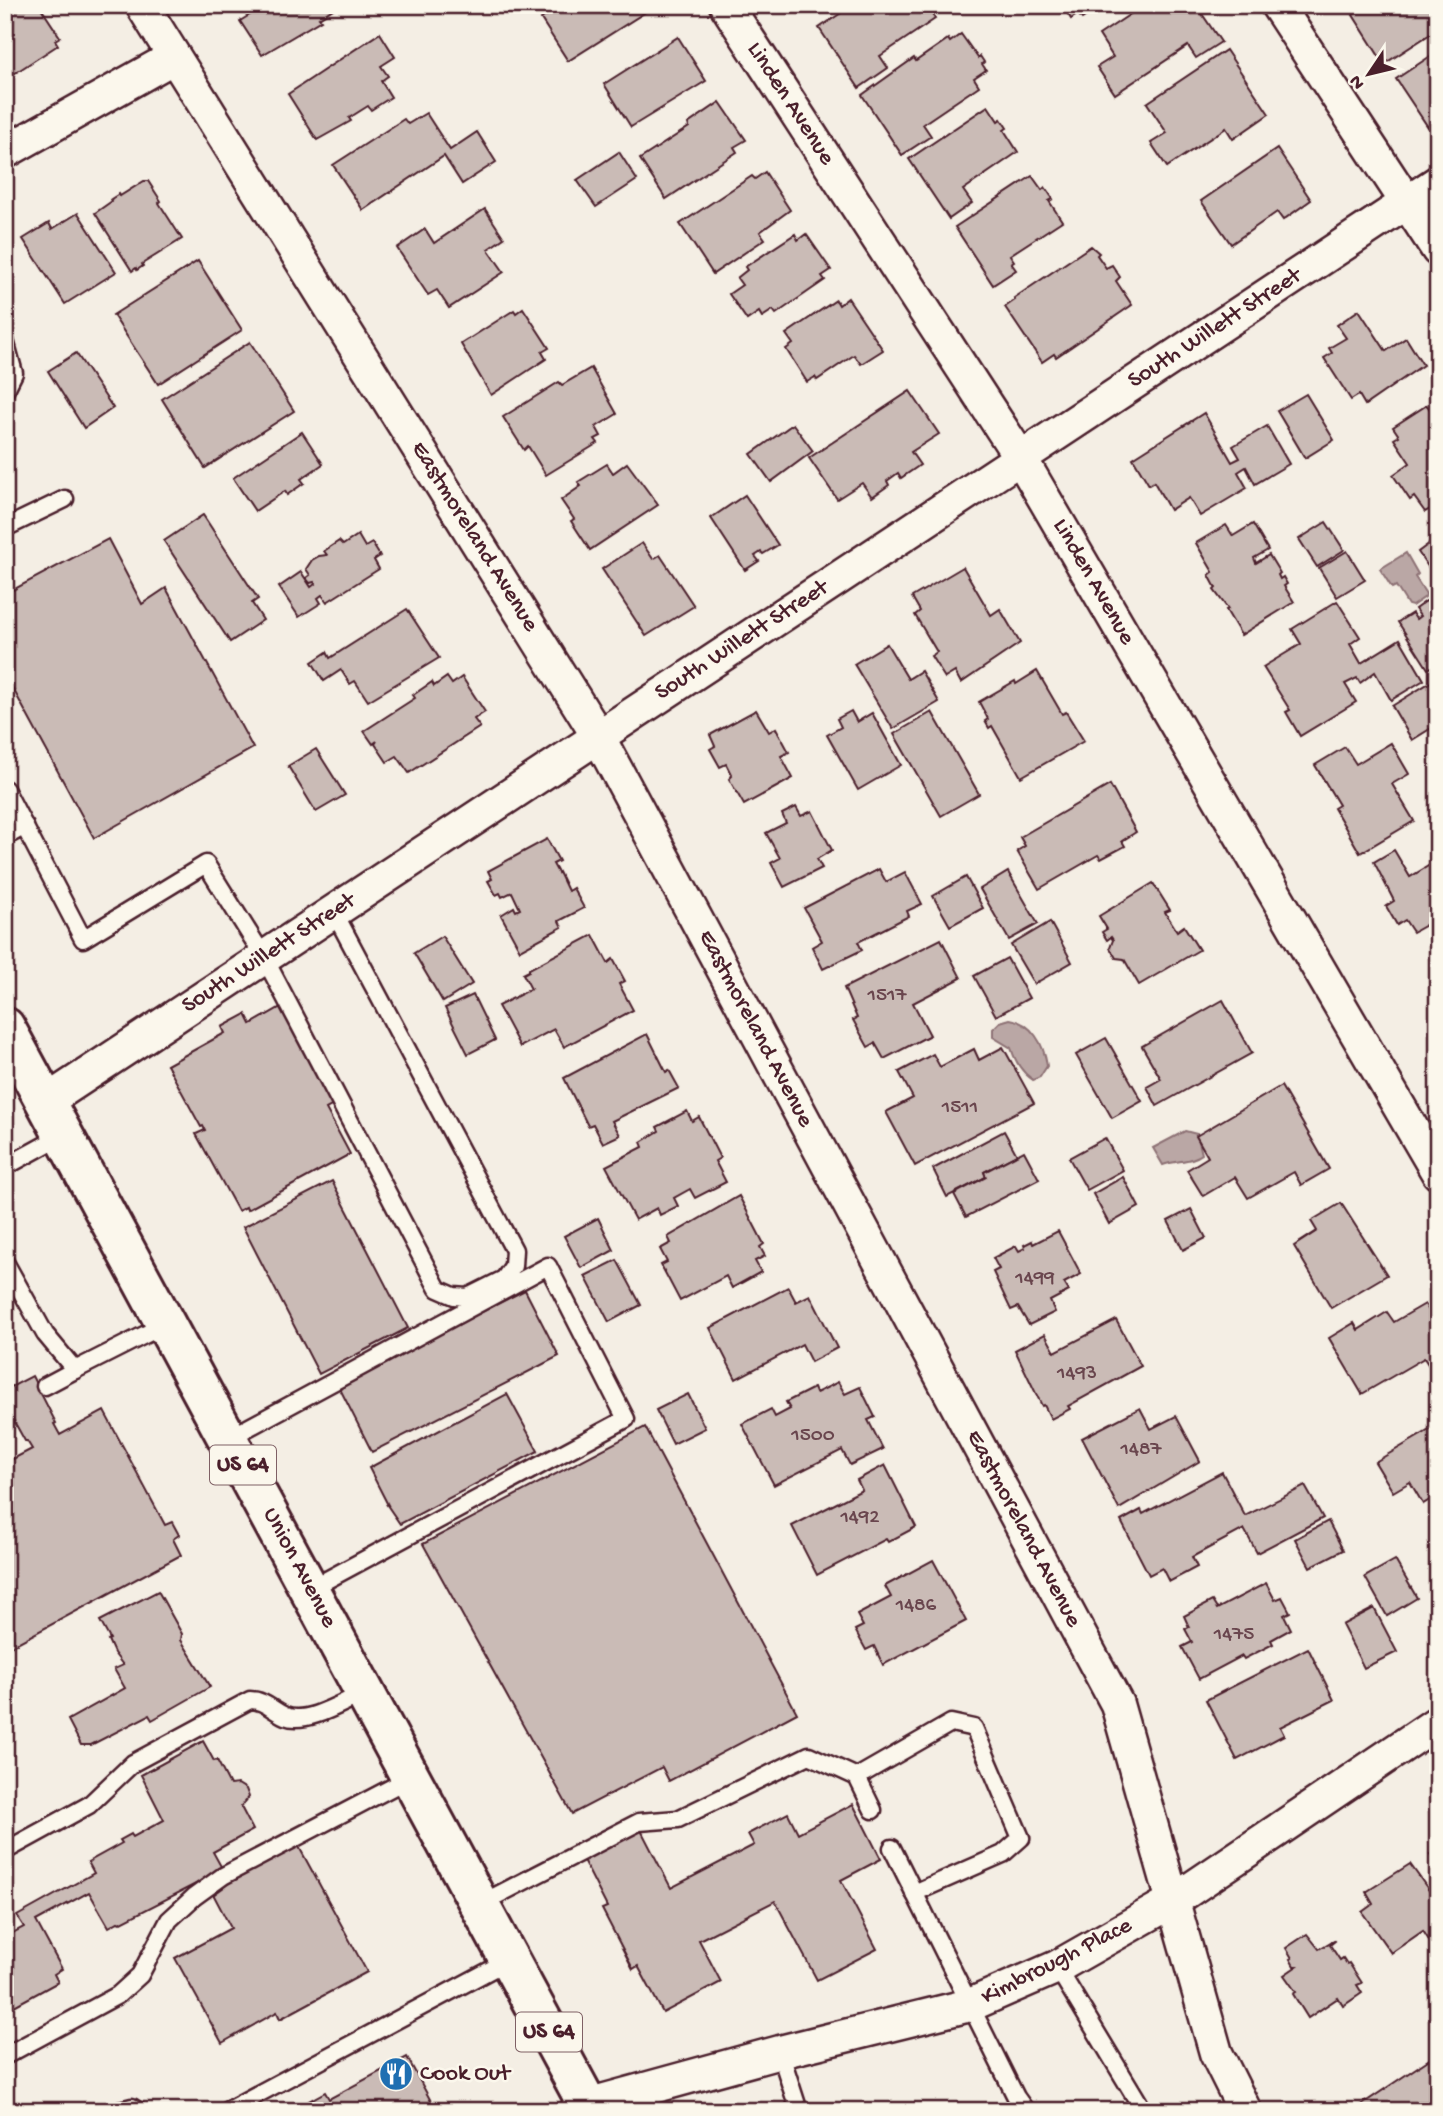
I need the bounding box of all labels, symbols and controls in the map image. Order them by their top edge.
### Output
street label: Linden Avenue [739,37,841,172]
north arrow [1334,38,1404,108]
text: N [1345,70,1371,93]
street label: South Willett Street [1123,261,1309,396]
street label: Eastmoreland Avenue [404,436,545,638]
street label: Linden Avenue [1045,514,1141,651]
street label: South Willett Street [650,573,836,708]
street label: South Willett Street [177,886,363,1021]
street label: Eastmoreland Avenue [691,925,820,1133]
house number: 1517 [867,984,908,1009]
house number: 1511 [941,1096,978,1121]
house number: 1499 [1014,1267,1055,1292]
house number: 1493 [1056,1362,1097,1387]
house number: 1500 [790,1424,835,1449]
street label: Eastmoreland Avenue [959,1425,1088,1633]
house number: 1487 [1120,1438,1162,1463]
road number: US 64 [210,1446,276,1484]
street label: Union Avenue [255,1503,343,1634]
house number: 1492 [839,1506,880,1531]
house number: 1486 [895,1594,937,1619]
house number: 1475 [1213,1623,1254,1648]
street label: Kimbrough Place [977,1911,1138,2012]
road number: US 64 [516,2012,582,2052]
restaurant icon: Cook Out [377,2055,415,2093]
place label: Cook Out [420,2060,512,2089]

